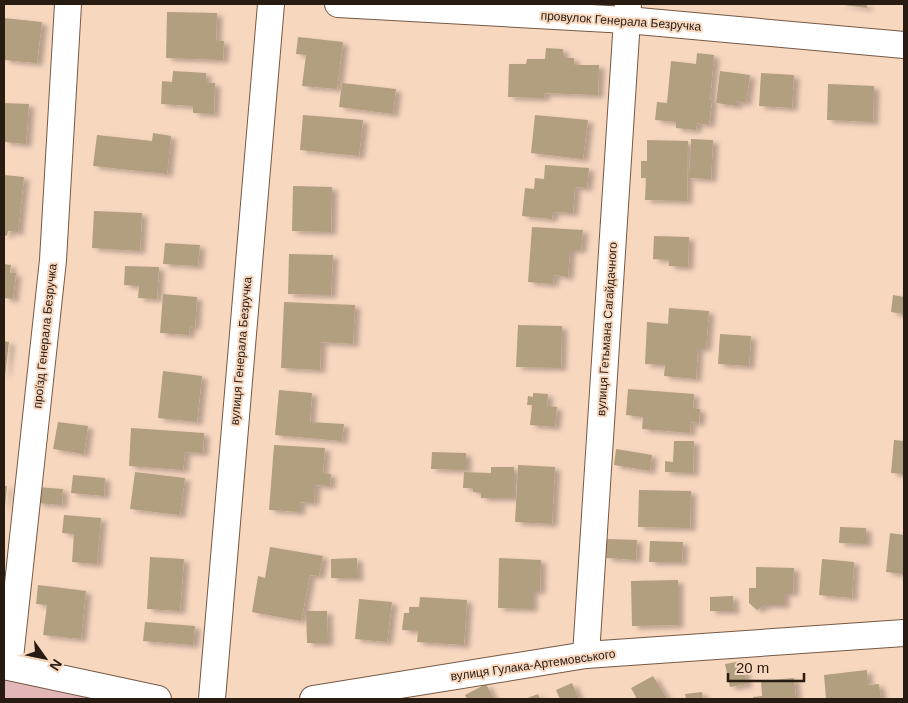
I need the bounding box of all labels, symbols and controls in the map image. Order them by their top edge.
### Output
street label: провулок Генерала Безручка [540,8,702,34]
street label: вулиця Гетьмана Сагайдачного [594,241,620,416]
street label: проїзд Генерала Безручка [30,263,60,409]
street label: вулиця Генерала Безручка [228,276,254,426]
north arrow [20,633,70,683]
street label: вулиця Гулака-Артемовського [450,646,617,684]
scale bar [728,650,804,682]
text: N [46,656,65,674]
text: 20 m [736,659,769,676]

